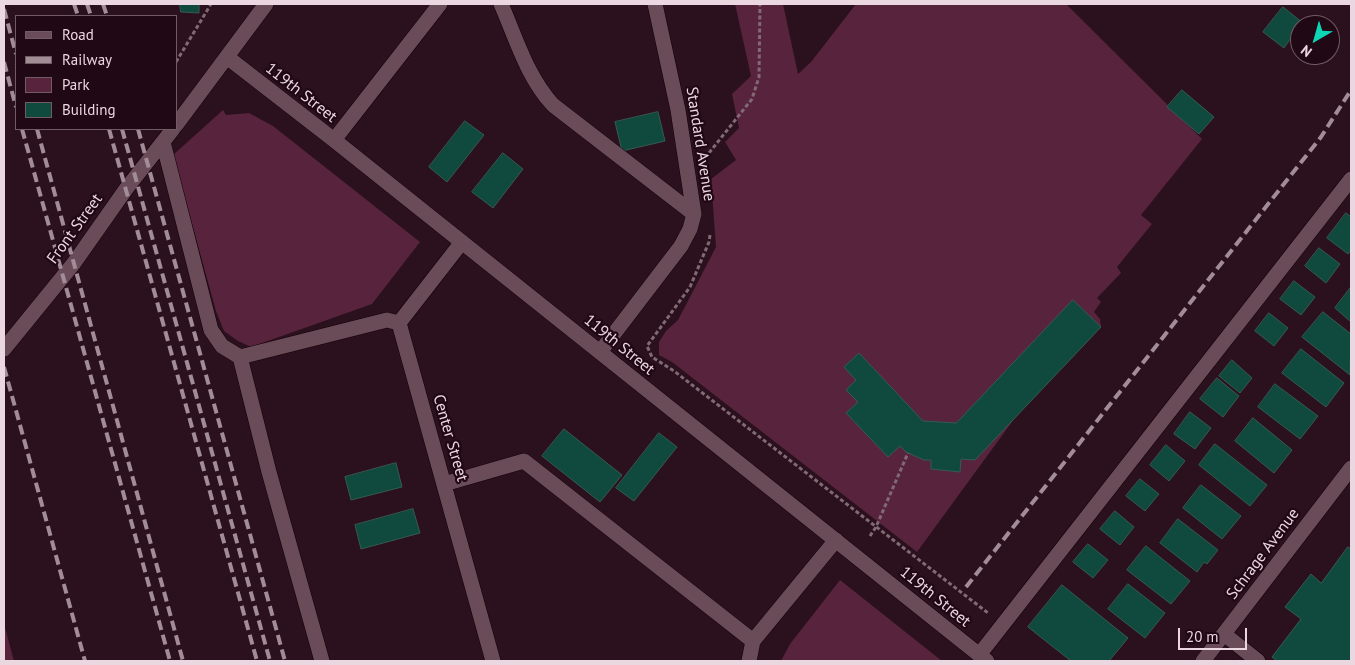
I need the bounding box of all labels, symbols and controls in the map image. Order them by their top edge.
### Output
legend [15,15,178,130]
north arrow [1290,15,1340,65]
text: Road [62,25,94,44]
text: N [1297,41,1316,61]
text: Railway [62,50,112,69]
street label: 119th Street [261,59,341,127]
text: Park [62,75,90,94]
street label: Standard Avenue [681,85,719,203]
text: Building [62,100,116,119]
street label: Front Street [43,190,107,268]
street label: 119th Street [580,311,658,379]
street label: Center Street [428,392,472,484]
street label: Schrage Avenue [1223,505,1303,603]
street label: 119th Street [896,563,974,631]
scale bar [1180,618,1249,650]
text: 20 m [1186,627,1219,646]

